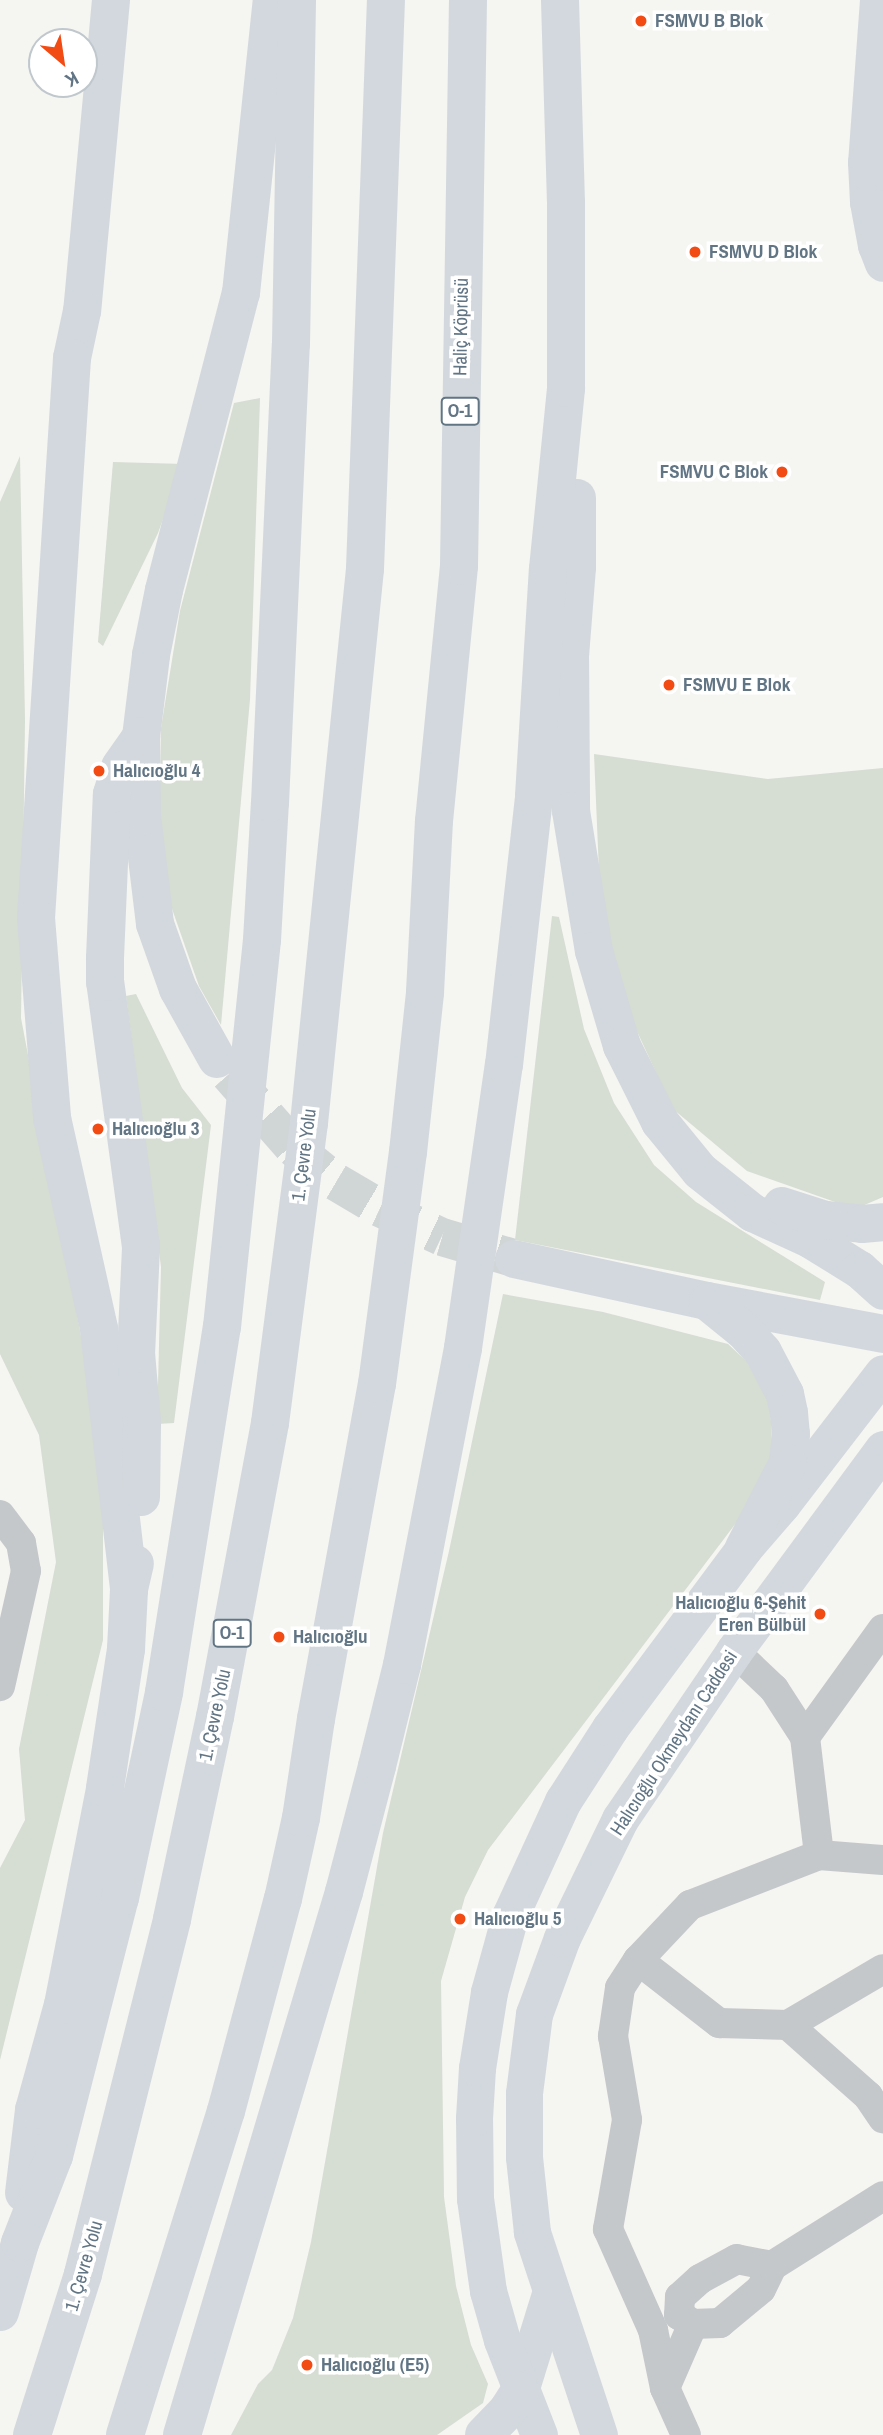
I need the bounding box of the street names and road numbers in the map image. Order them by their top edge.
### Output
street label: Haliç Köprüsü [449,278,473,376]
road number: O-1 [439,396,481,426]
street label: 1. Çevre Yolu [287,1107,321,1203]
road number: O-1 [211,1618,253,1648]
street label: Halıcıoğlu Okmeydanı Caddesi [606,1646,742,1840]
street label: 1. Çevre Yolu [194,1667,236,1763]
street label: 1. Çevre Yolu [60,2218,108,2314]

